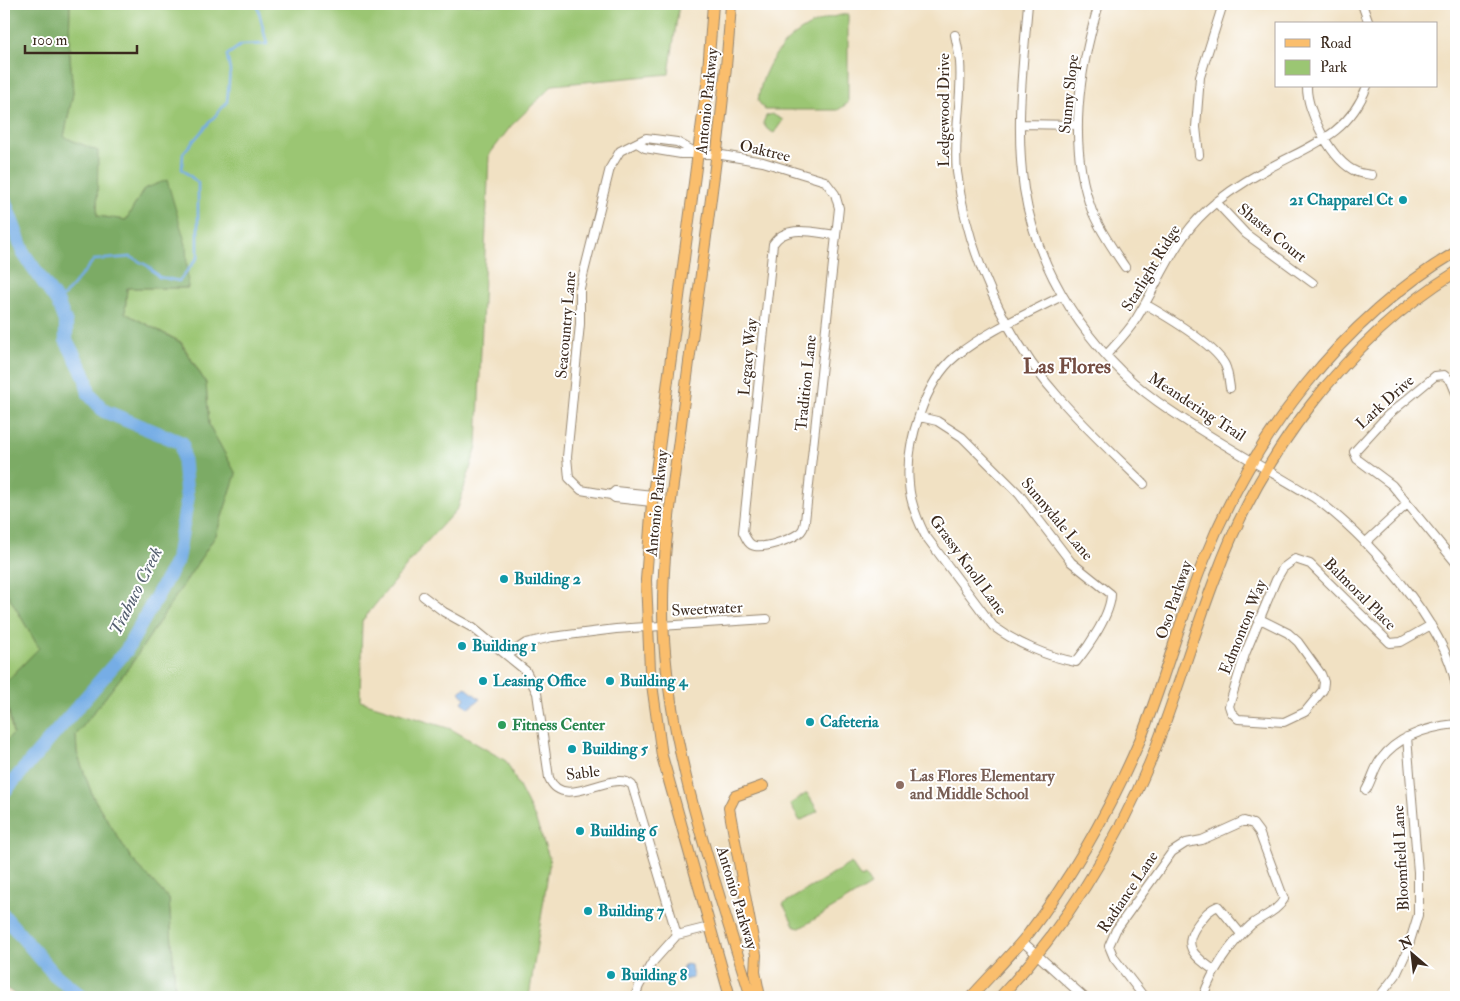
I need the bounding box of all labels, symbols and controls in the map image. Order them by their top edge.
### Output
scale bar [25,22,138,54]
legend [1275,22,1438,88]
text: 100 m [32,31,68,50]
text: Road [1320,34,1352,53]
street label: Antonio Parkway [691,46,723,156]
street label: Ledgewood Drive [934,53,954,167]
street label: Sunny Slope [1055,53,1084,135]
text: Park [1320,58,1347,77]
street label: Oaktree [738,135,793,167]
place label: 21 Chapparel Ct [1290,190,1394,211]
marker: 21 Chapparel Ct [1397,194,1409,206]
street label: Shasta Court [1233,199,1311,267]
street label: Starlight Ridge [1117,221,1185,315]
street label: Seacountry Lane [551,270,581,379]
street label: Legacy Way [734,316,762,397]
street label: Tradition Lane [791,334,821,432]
district label: Las Flores [1023,353,1111,380]
street label: Meandering Trail [1145,368,1249,446]
street label: Lark Drive [1352,370,1419,433]
street label: Antonio Parkway [641,448,673,558]
street label: Sunnydale Lane [1017,474,1098,565]
street label: Grassy Knoll Lane [925,511,1011,619]
water label: Trabuco Creek [104,543,168,639]
street label: Balmoral Place [1320,554,1401,635]
street label: Oso Parkway [1151,557,1197,642]
place label: Building 2 [514,569,581,590]
marker: Building 2 [498,573,510,585]
street label: Edmonton Way [1215,576,1271,677]
street label: Sweetwater [671,597,743,621]
place label: Building 1 [472,636,537,657]
marker: Building 1 [456,640,468,652]
place label: Leasing Office [493,671,586,692]
place label: Building 4 [620,671,689,692]
marker: Leasing Office [477,675,489,687]
marker: Building 4 [604,675,616,687]
place label: Cafeteria [820,712,879,732]
place label: Fitness Center [512,715,606,735]
marker: Cafeteria [804,716,816,728]
marker: Fitness Center [496,719,508,731]
place label: Building 5 [582,739,649,760]
marker: Building 5 [566,743,578,755]
street label: Sable [565,761,601,785]
place label: Las Flores Elementary and Middle School [910,766,1055,804]
marker: Las Flores Elementary and Middle School [894,779,906,791]
street label: Bloomfield Lane [1388,804,1414,912]
place label: Building 6 [590,821,659,842]
marker: Building 6 [574,825,586,837]
street label: Antonio Parkway [712,843,762,953]
street label: Radiance Lane [1093,847,1163,937]
place label: Building 7 [598,901,665,922]
marker: Building 7 [582,905,594,917]
north arrow [1388,928,1438,978]
text: N [1396,932,1416,954]
place label: Building 8 [621,965,688,986]
marker: Building 8 [605,969,617,981]

